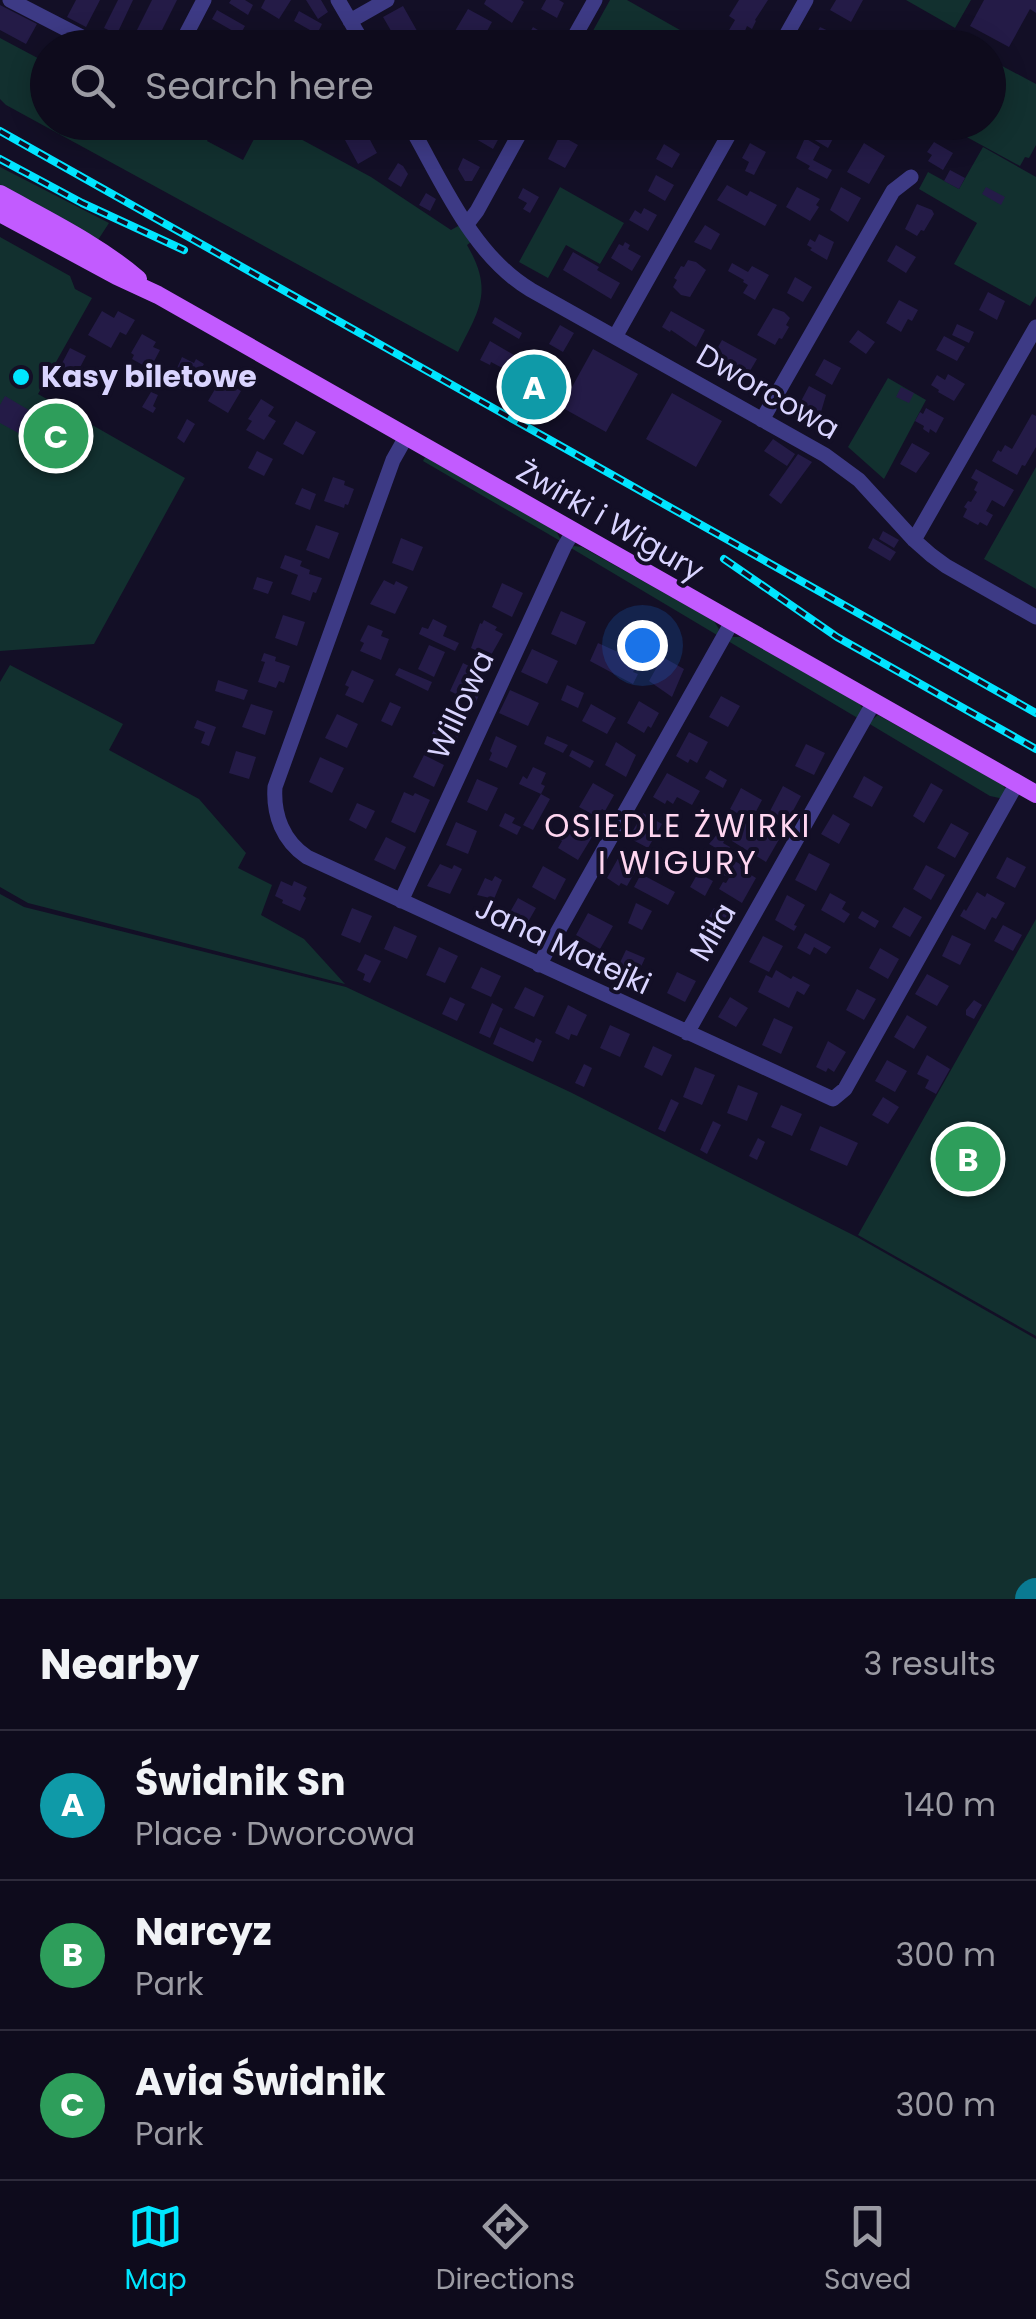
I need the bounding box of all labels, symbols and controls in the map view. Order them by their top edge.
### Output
search box [30,30,1006,140]
icon: search [65,58,120,113]
text: Search here [145,59,374,112]
street label: Dworcowa [689,333,848,450]
pin: A [502,350,566,424]
place label: Kasy biletowe [41,355,257,398]
marker: Kasy biletowe [10,366,32,388]
pin: C [23,398,88,474]
street label: Żwirki i Wigury [509,449,712,592]
your location [617,620,668,671]
street label: Willowa [417,643,504,766]
district label: OSIEDLE ŻWIRKI I WIGURY [544,803,812,885]
street label: Jana Matejki [468,886,658,1005]
street label: Miła [679,895,746,969]
pin: B [936,1122,1000,1196]
text: Nearby [40,1635,199,1694]
text: 3 results [863,1641,996,1686]
text: Świdnik Sn [135,1755,346,1808]
text: A [61,1782,84,1827]
text: 140 m [904,1782,996,1827]
text: Place · Dworcowa [135,1811,415,1856]
text: Narcyz [135,1905,272,1958]
text: B [62,1932,83,1977]
text: 300 m [895,1932,996,1977]
text: Park [135,1961,204,2006]
text: Avia Świdnik [135,2055,385,2108]
text: C [60,2082,85,2127]
text: 300 m [895,2082,996,2127]
text: Park [135,2111,204,2156]
tab: Map [125,2199,187,2301]
tab: Directions [436,2199,575,2301]
tab: Saved [824,2199,911,2301]

